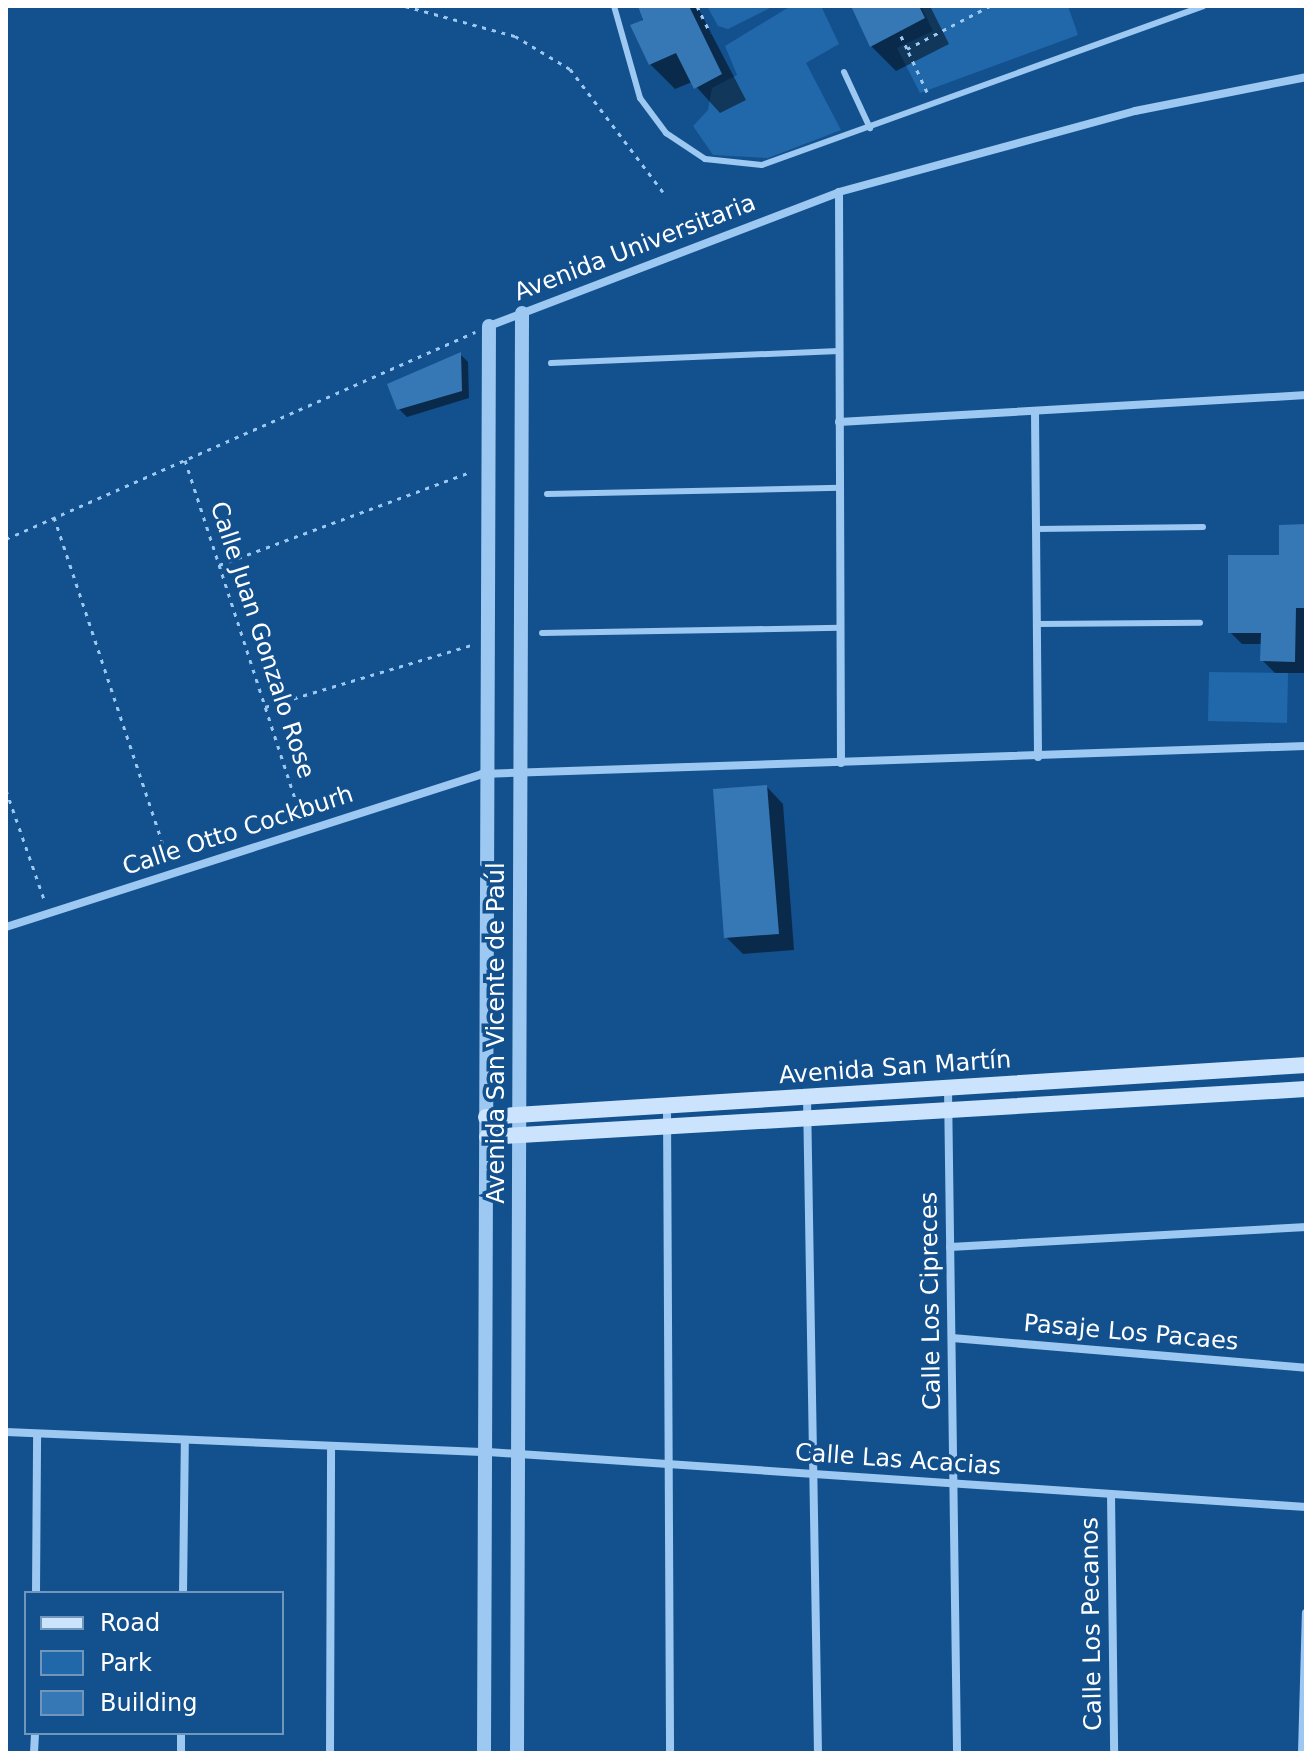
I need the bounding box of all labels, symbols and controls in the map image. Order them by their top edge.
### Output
street label: Avenida Universitaria [510,189,760,307]
street label: Calle Juan Gonzalo Rose [204,498,320,782]
street label: Calle Otto Cockburh [119,780,357,882]
street label: Avenida San Vicente de Paúl [483,862,511,1204]
street label: Avenida San Martín [778,1046,1012,1090]
street label: Calle Los Cipreces [915,1192,947,1410]
street label: Pasaje Los Pacaes [1022,1309,1240,1357]
street label: Calle Las Acacias [794,1438,1002,1482]
street label: Calle Los Pecanos [1076,1517,1108,1731]
legend [24,1591,284,1735]
text: Road [100,1609,160,1637]
text: Park [100,1649,152,1677]
text: Building [100,1689,197,1717]

